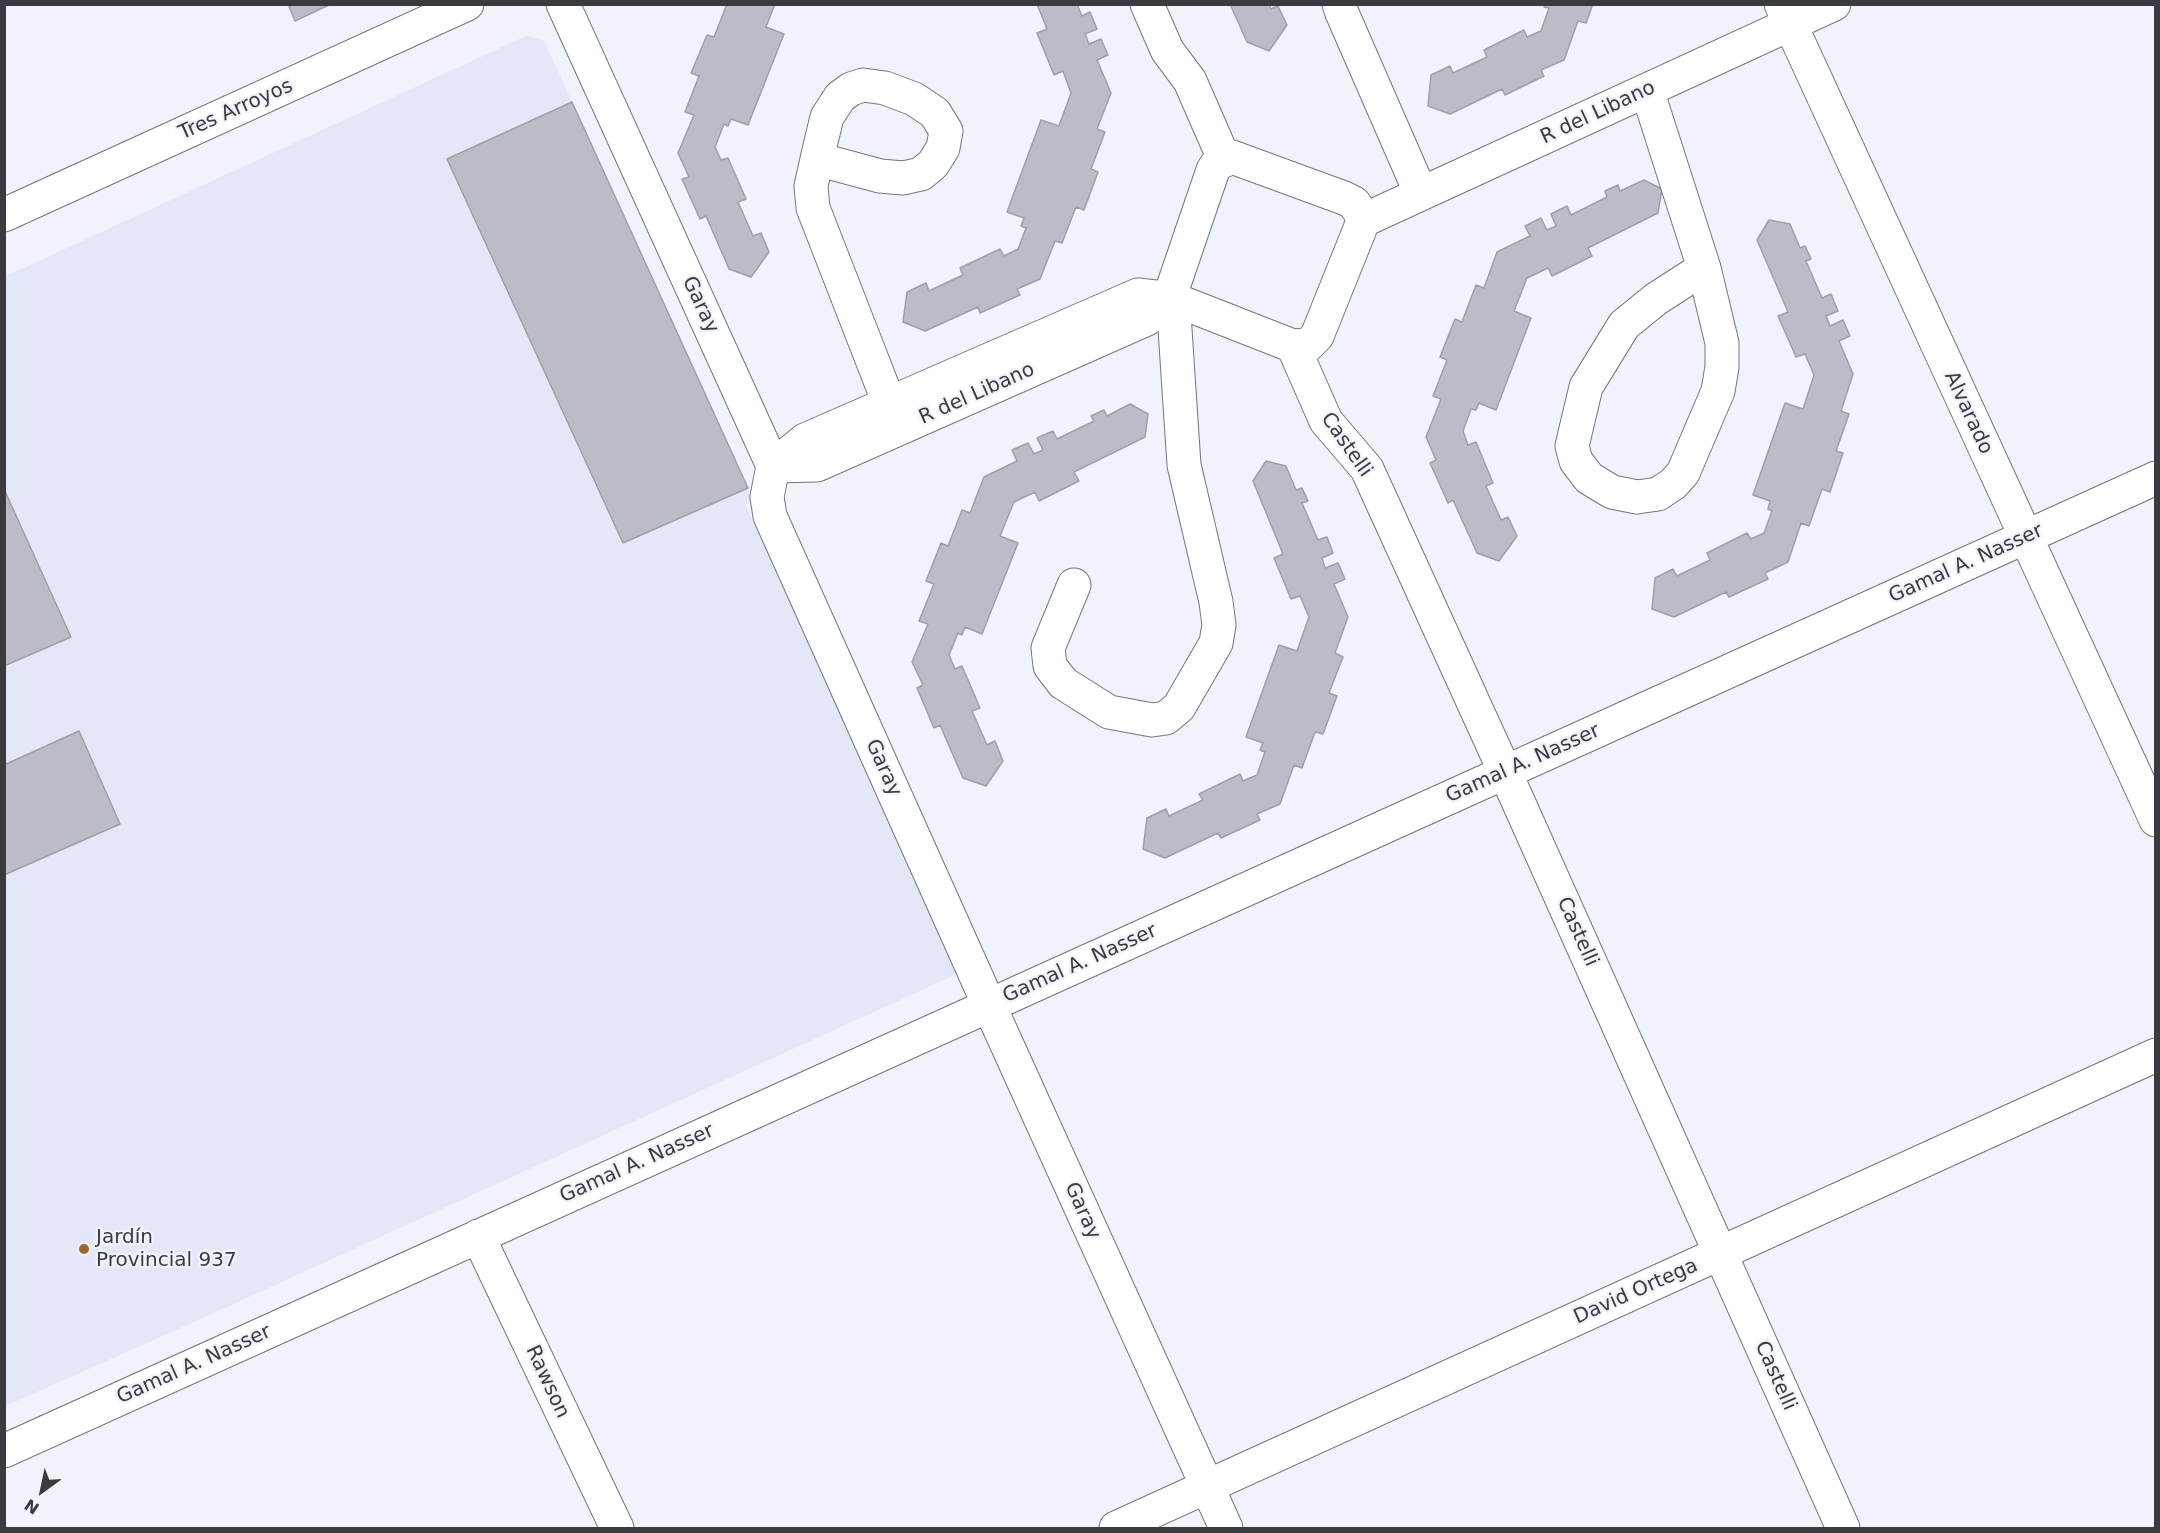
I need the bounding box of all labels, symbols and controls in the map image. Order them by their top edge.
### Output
street label: Tres Arroyos [175,74,297,146]
street label: R del Libano [1537,76,1659,150]
street label: Garay [676,273,724,337]
street label: R del Libano [916,358,1038,430]
street label: Alvarado [1938,368,1998,458]
street label: Castelli [1315,408,1377,482]
street label: Gamal A. Nasser [1885,519,2047,609]
street label: Gamal A. Nasser [1442,719,1604,809]
street label: Garay [860,736,906,800]
street label: Castelli [1551,894,1603,970]
street label: Gamal A. Nasser [999,919,1161,1009]
street label: Gamal A. Nasser [556,1119,718,1209]
street label: Garay [1059,1179,1105,1243]
place label: Jardín Provincial 937 [96,1226,237,1273]
marker: Jardín Provincial 937 [77,1242,91,1256]
street label: David Ortega [1570,1254,1702,1330]
street label: Gamal A. Nasser [113,1320,275,1410]
street label: Castelli [1749,1338,1801,1414]
street label: Rawson [520,1342,574,1422]
north arrow [12,1461,72,1521]
text: N [21,1495,43,1518]

